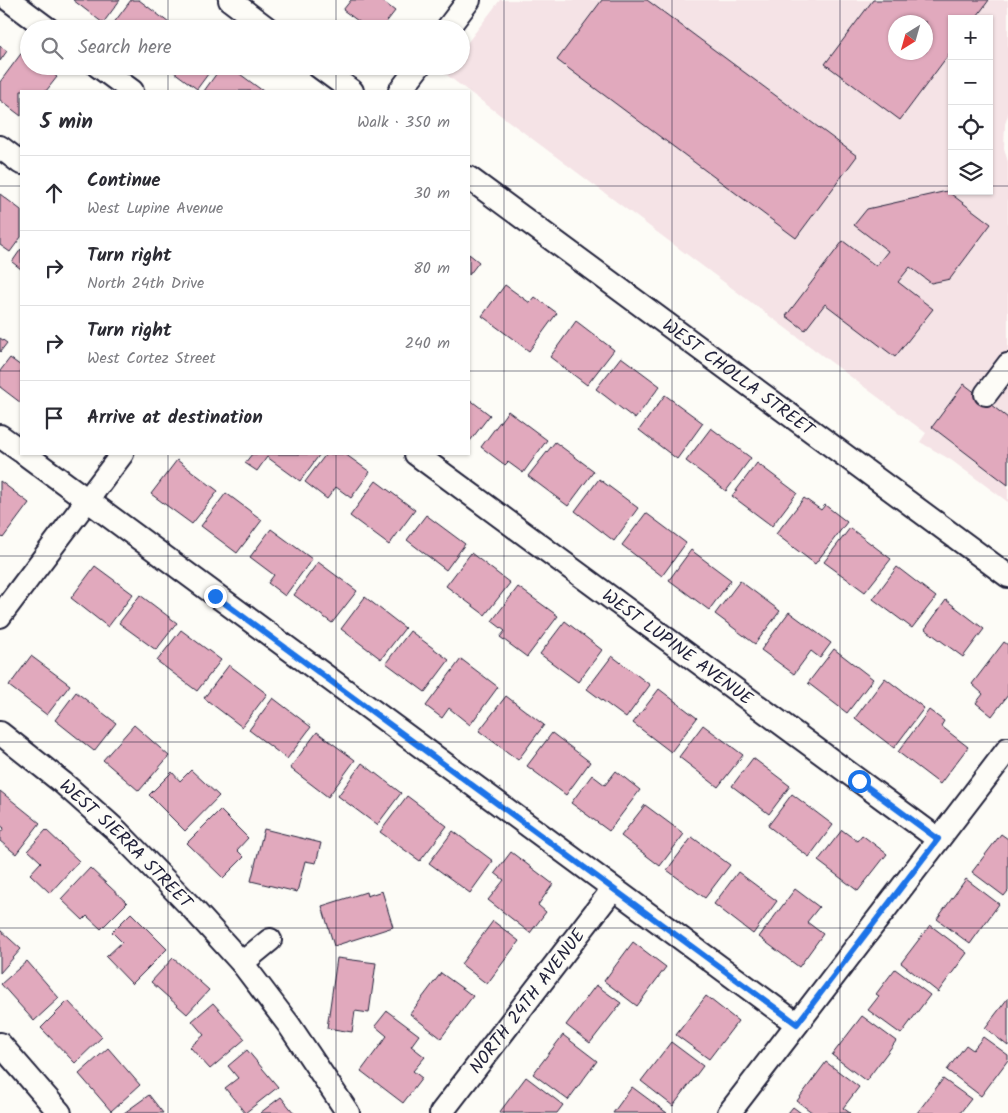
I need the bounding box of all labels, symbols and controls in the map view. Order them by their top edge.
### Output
north arrow [888,15,933,60]
map controls [948,15,993,195]
button: + [948,15,993,60]
search box [20,20,470,75]
text: Search here [78,33,172,63]
icon: search [38,34,66,62]
button: − [948,60,993,105]
button: locate [948,105,993,150]
text: 5 min [40,106,93,139]
text: Walk · 350 m [357,110,450,135]
button: layers [948,150,993,195]
text: Continue [87,166,160,196]
icon: ahead [40,179,68,207]
text: 30 m [414,181,450,206]
text: West Lupine Avenue [87,196,223,221]
text: Turn right [87,241,172,271]
icon: right [40,254,68,282]
text: 80 m [413,256,450,281]
text: North 24th Drive [87,271,204,296]
street label: WEST CHOLLA STREET [655,312,821,445]
text: Turn right [87,316,172,346]
icon: right [40,329,68,357]
text: 240 m [405,331,450,356]
text: West Cortez Street [87,346,216,371]
text: Arrive at destination [87,403,263,433]
icon: arrive [40,404,68,432]
street label: WEST LUPINE AVENUE [595,583,759,714]
route end [204,585,227,608]
route start [848,770,871,793]
street label: WEST SIERRA STREET [52,773,199,917]
street label: NORTH 24TH AVENUE [463,923,594,1081]

